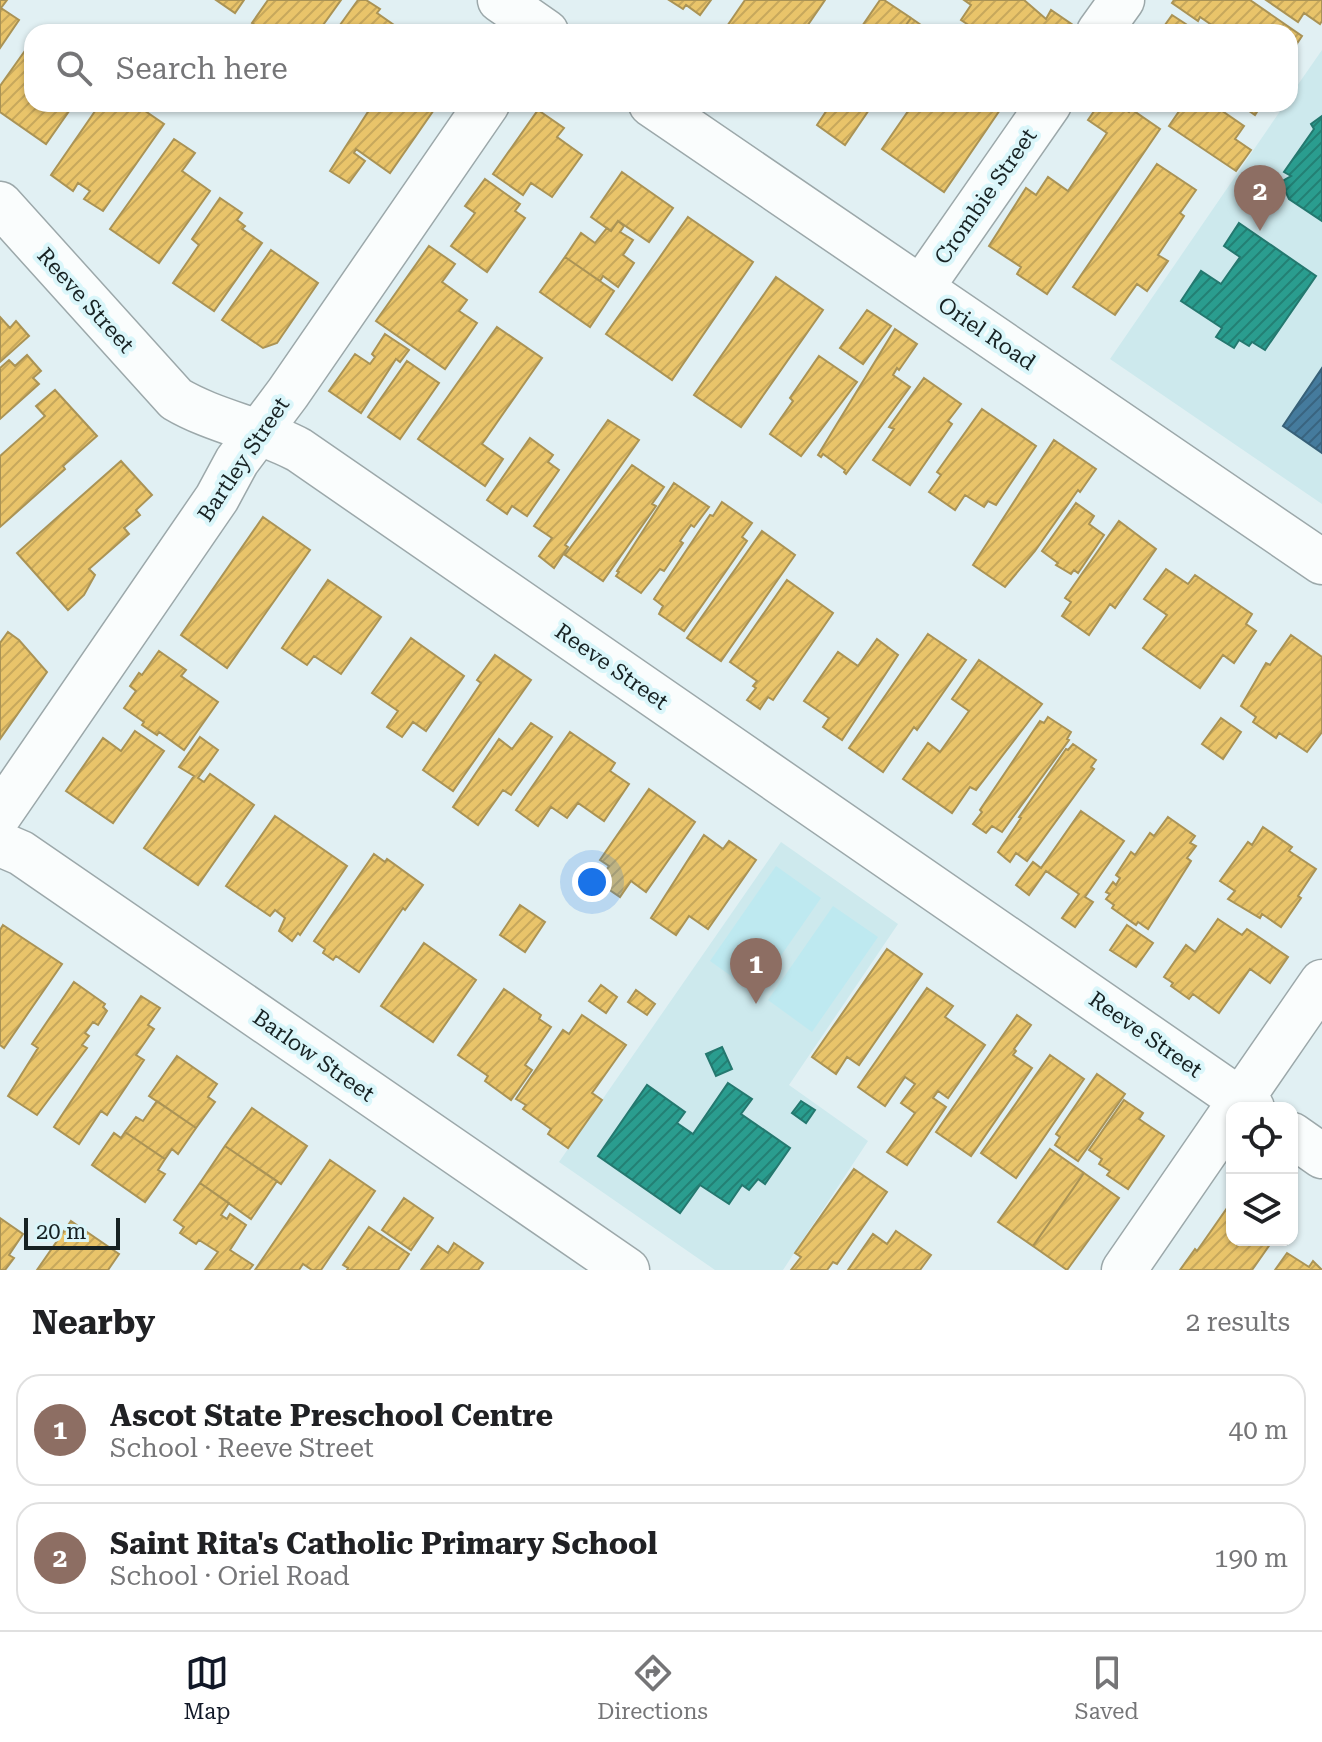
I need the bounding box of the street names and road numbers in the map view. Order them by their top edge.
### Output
street label: Crombie Street [929,124,1042,269]
street label: Reeve Street [32,243,139,358]
street label: Oriel Road [933,292,1040,375]
street label: Bartley Street [193,392,294,526]
street label: Reeve Street [550,618,673,715]
street label: Reeve Street [1084,986,1207,1083]
street label: Barlow Street [248,1004,379,1106]

